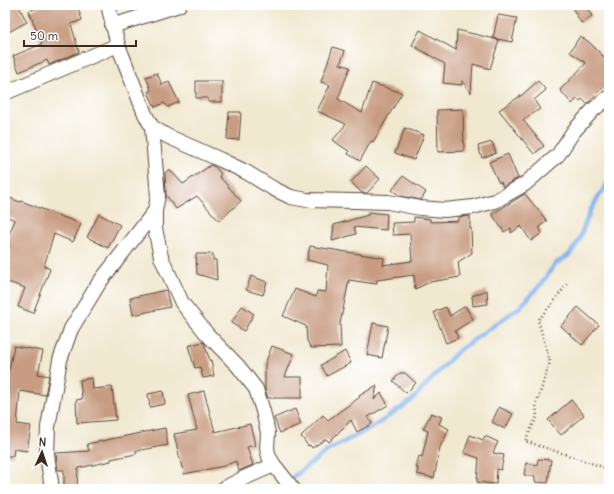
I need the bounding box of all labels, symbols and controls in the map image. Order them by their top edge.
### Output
scale bar [24,22,136,48]
text: 50 m [30,28,59,43]
north arrow [22,432,62,472]
text: N [38,435,47,449]

